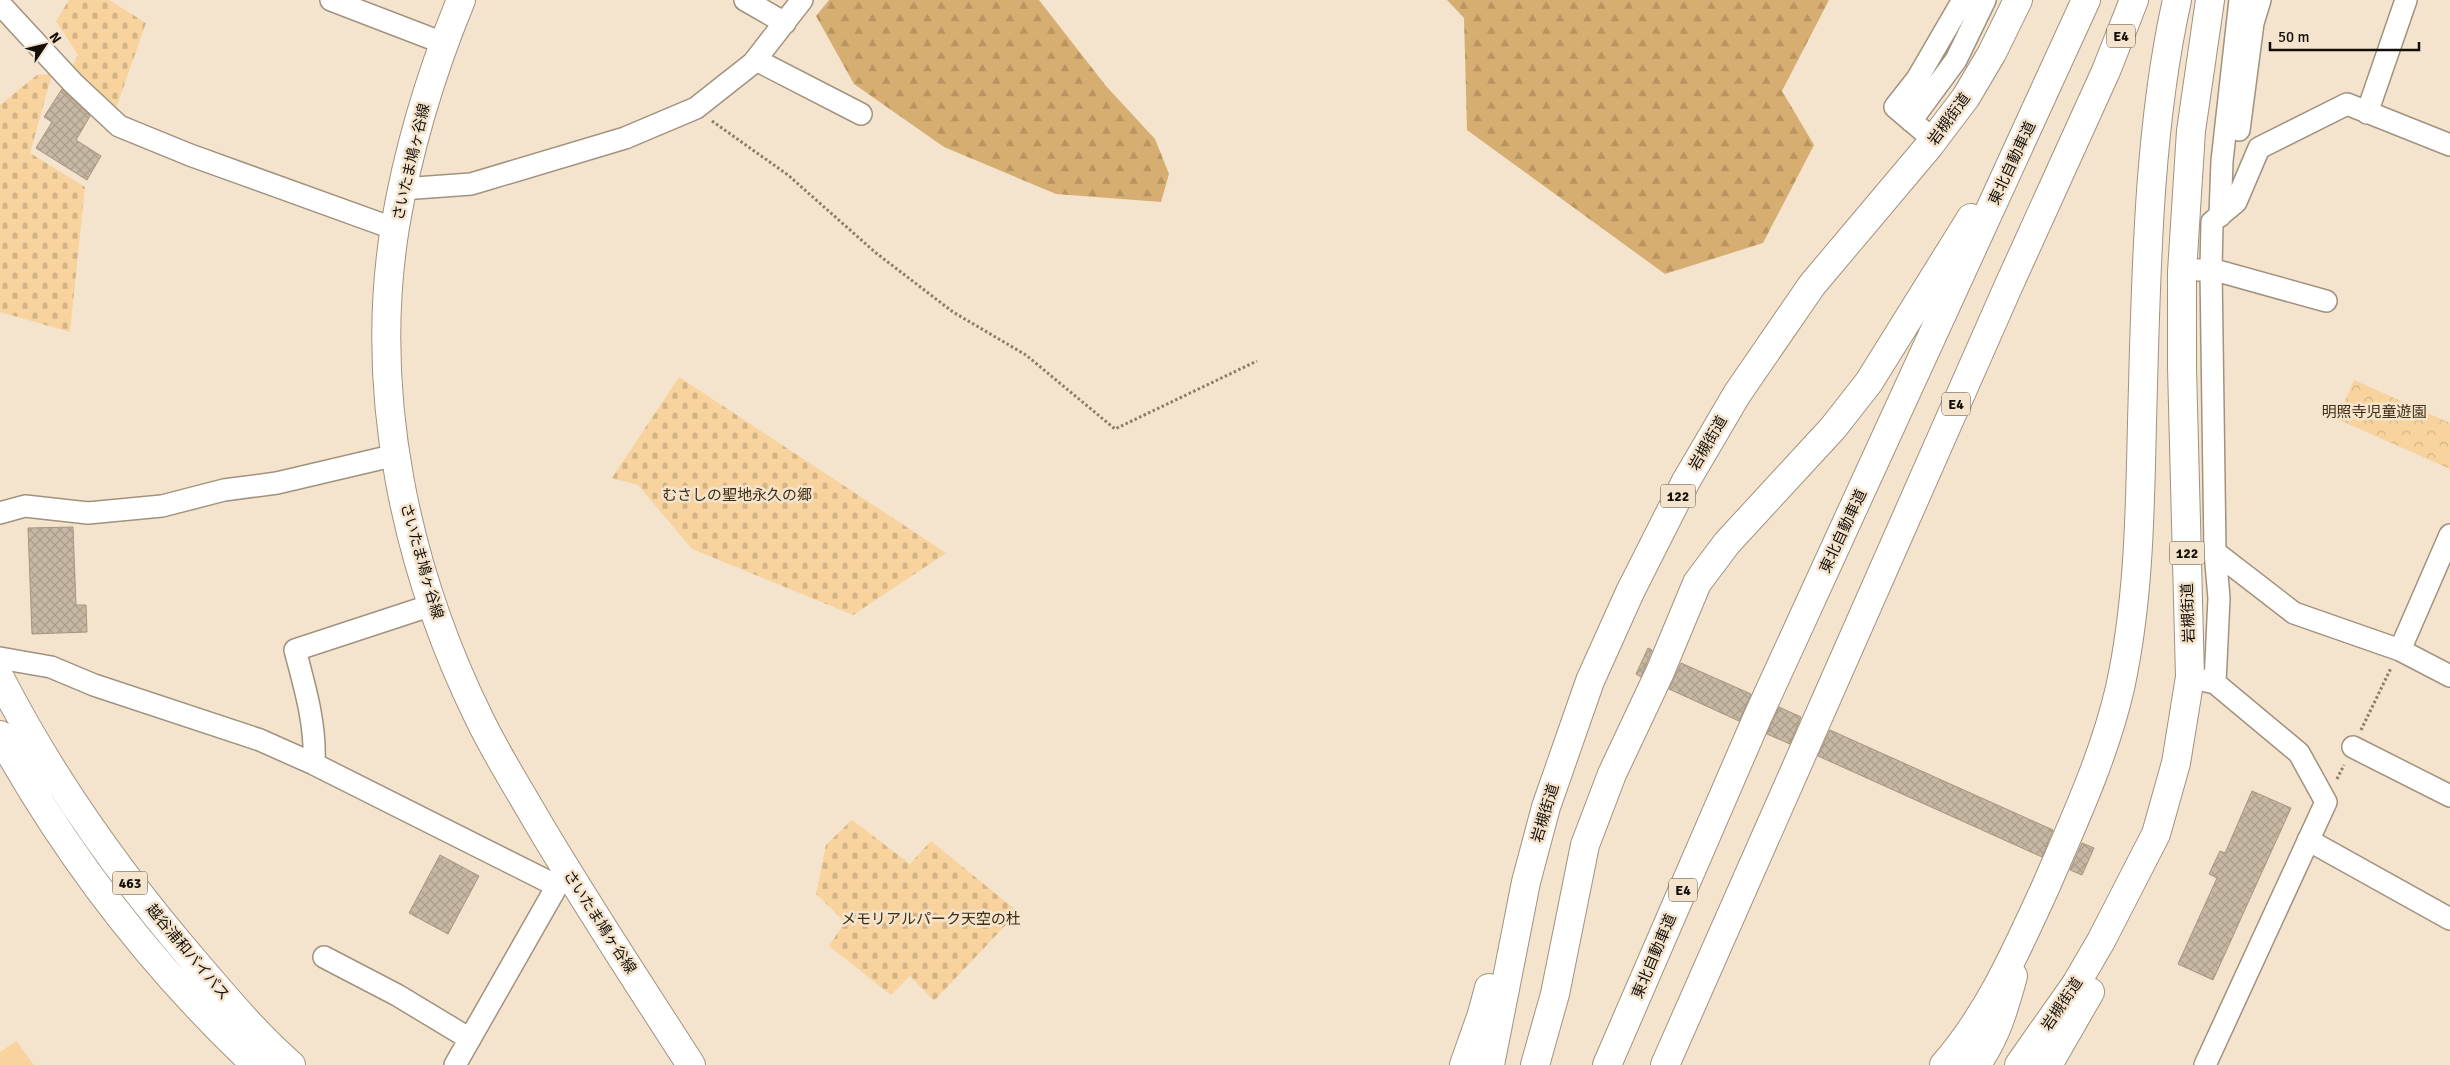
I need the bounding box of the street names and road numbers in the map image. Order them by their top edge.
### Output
road number: E4 [2107,24,2135,48]
street label: 岩槻街道 [1924,89,1974,149]
street label: さいたま鳩ヶ谷線 [389,102,433,222]
street label: 東北自動車道 [1985,118,2039,208]
road number: E4 [1942,392,1970,416]
street label: 岩槻街道 [1685,413,1731,473]
road number: 122 [1660,484,1696,508]
street label: 東北自動車道 [1816,486,1870,576]
street label: さいたま鳩ヶ谷線 [397,501,447,621]
road number: 122 [2170,542,2204,564]
street label: 岩槻街道 [2178,583,2198,643]
street label: 岩槻街道 [1528,782,1562,844]
street label: さいたま鳩ヶ谷線 [560,867,640,977]
road number: 463 [112,871,148,894]
road number: E4 [1669,878,1697,902]
street label: 越谷浦和バイパス [142,900,233,1004]
street label: 東北自動車道 [1628,911,1680,1001]
street label: 岩槻街道 [2038,974,2086,1034]

